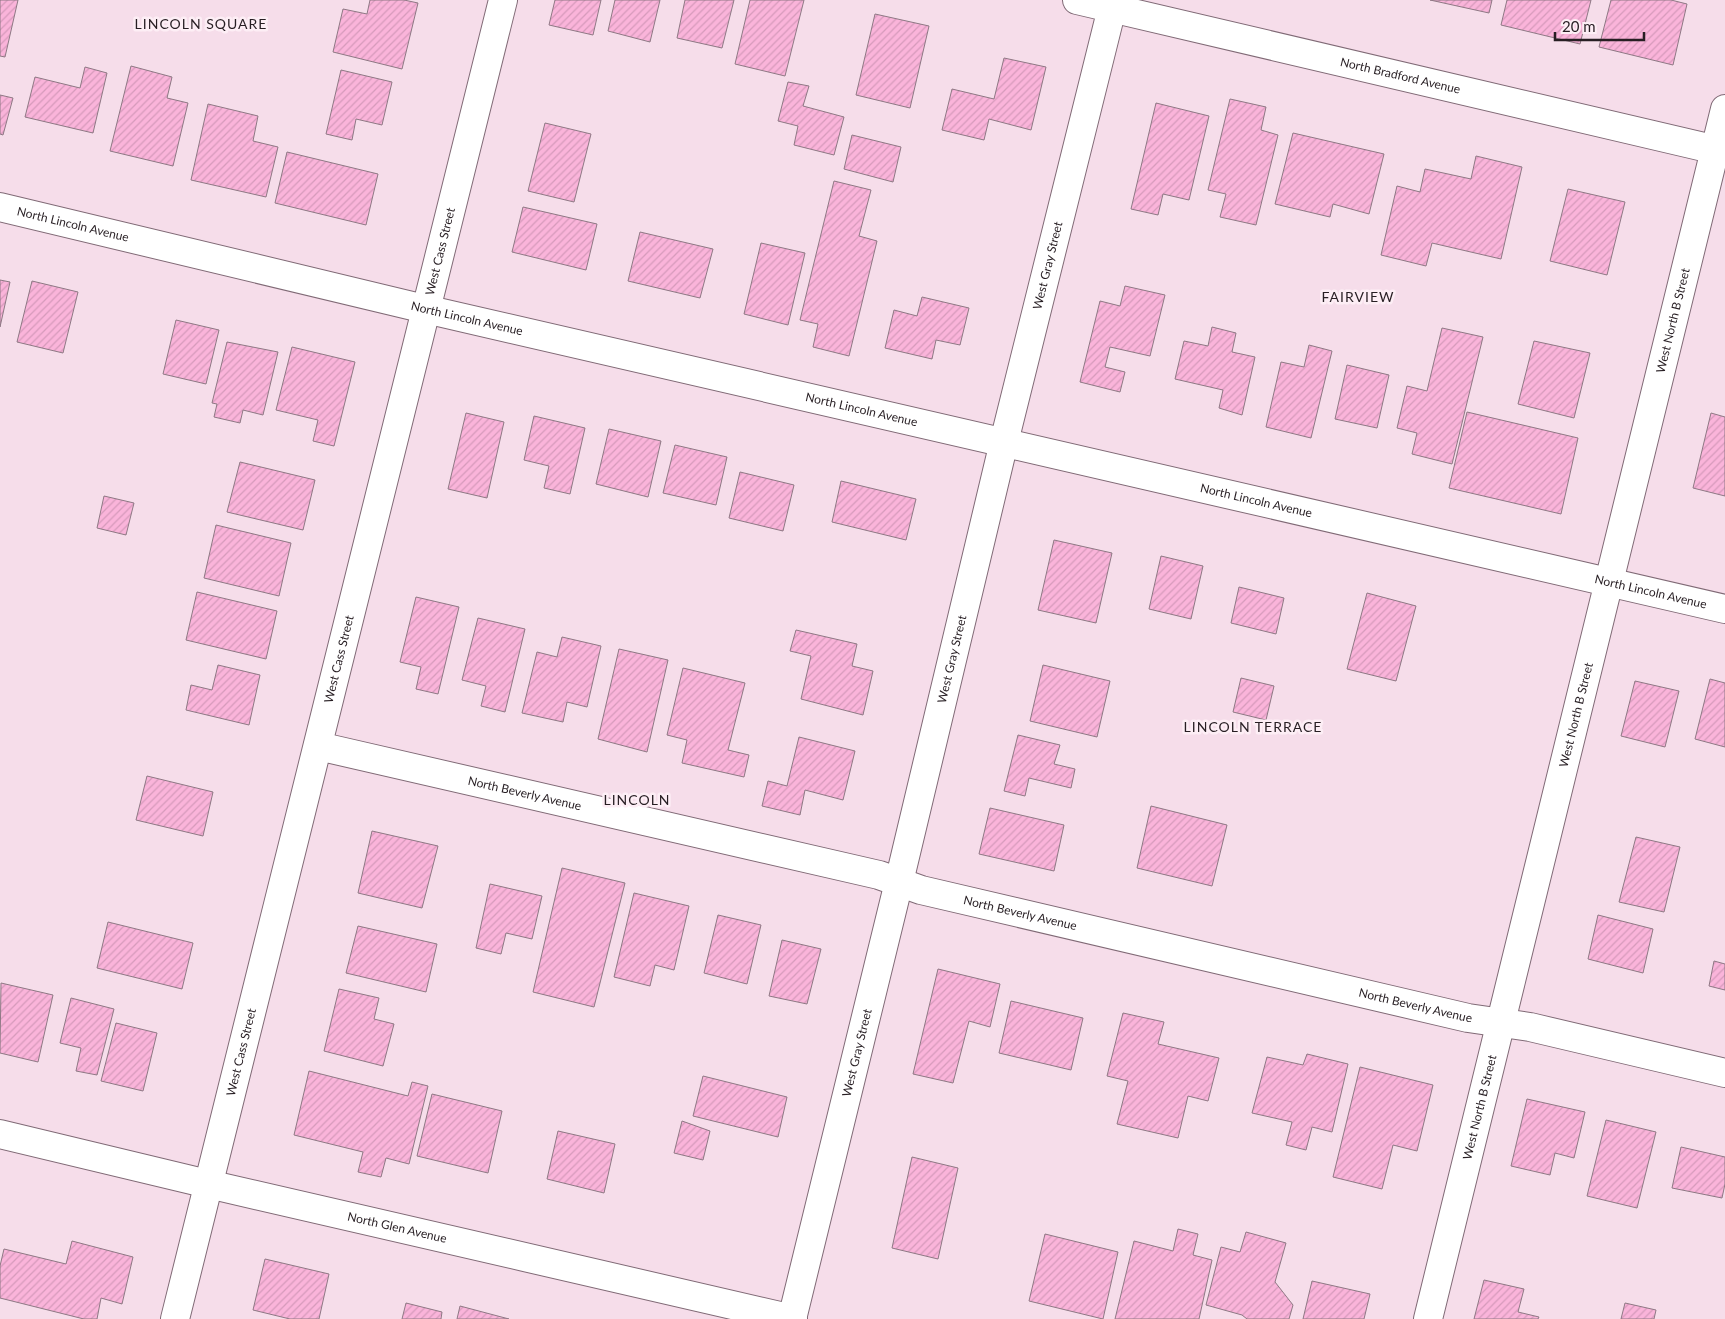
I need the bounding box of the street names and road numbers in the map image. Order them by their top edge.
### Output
street label: North Bradford Avenue [1339,54,1462,97]
street label: North Lincoln Avenue [16,203,130,245]
street label: West Cass Street [422,205,458,297]
street label: West Gray Street [1029,219,1066,311]
street label: West North B Street [1652,266,1693,374]
street label: North Lincoln Avenue [409,298,524,338]
street label: North Lincoln Avenue [804,389,919,429]
street label: North Lincoln Avenue [1199,480,1314,520]
street label: North Lincoln Avenue [1593,571,1708,612]
street label: West Cass Street [320,613,357,704]
street label: West Gray Street [934,613,970,705]
street label: West North B Street [1556,660,1596,769]
street label: North Beverly Avenue [466,773,583,813]
street label: North Beverly Avenue [962,892,1078,933]
street label: North Beverly Avenue [1357,985,1473,1026]
street label: West Cass Street [223,1006,259,1097]
street label: West Gray Street [839,1007,875,1098]
street label: West North B Street [1459,1053,1500,1161]
street label: North Glen Avenue [346,1208,448,1246]

